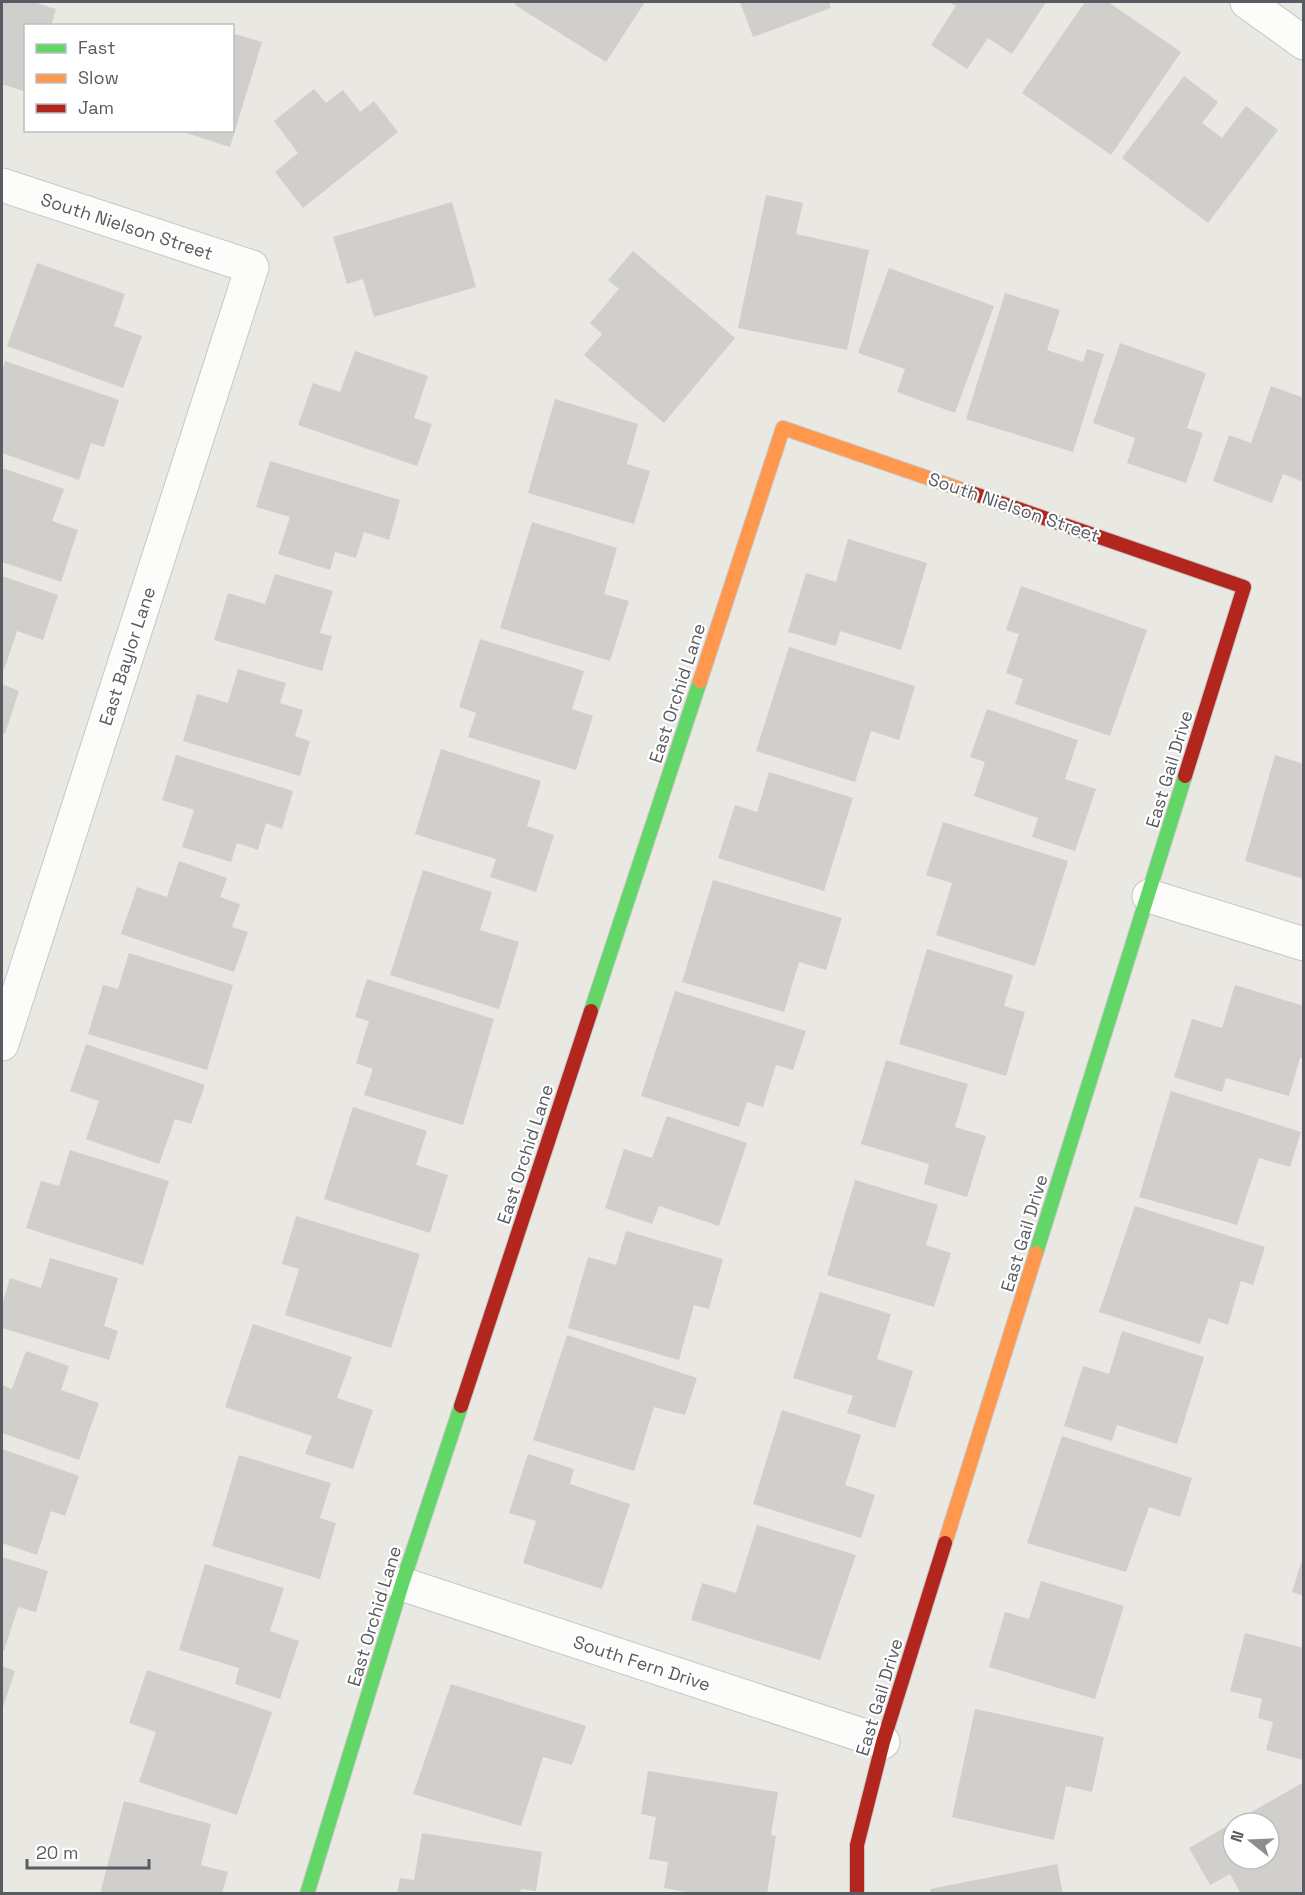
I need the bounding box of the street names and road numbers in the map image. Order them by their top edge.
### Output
street label: South Nielson Street [38,187,216,265]
street label: South Nielson Street [925,467,1103,547]
street label: East Baylor Lane [94,584,160,728]
street label: East Orchid Lane [644,620,710,766]
street label: East Gail Drive [1140,708,1198,830]
street label: East Orchid Lane [492,1081,558,1227]
street label: East Gail Drive [995,1172,1053,1294]
street label: East Orchid Lane [342,1543,406,1689]
street label: South Fern Drive [570,1630,714,1696]
street label: East Gail Drive [850,1636,908,1758]

